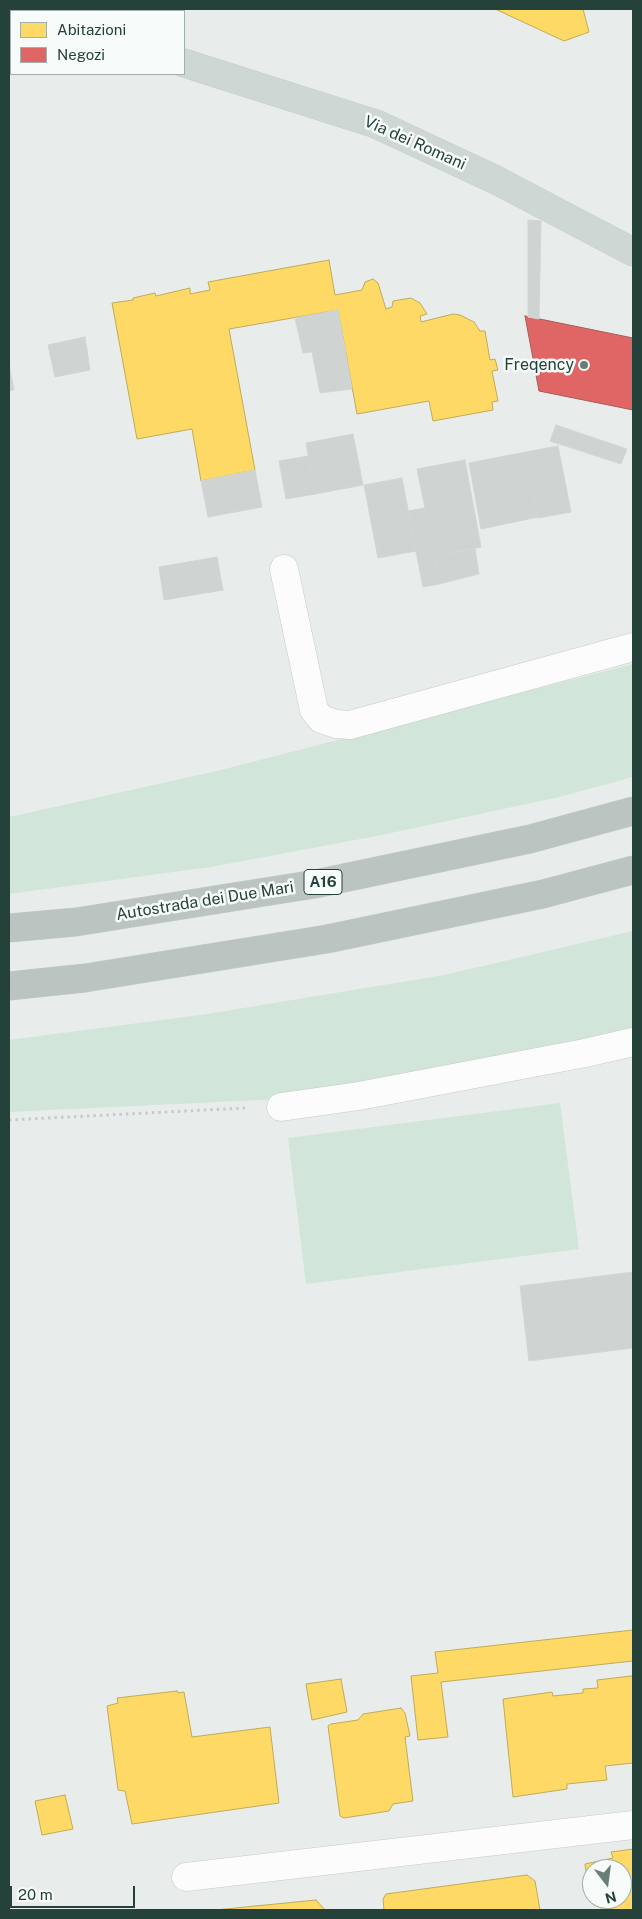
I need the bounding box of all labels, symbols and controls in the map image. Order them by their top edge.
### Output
legend [10,10,185,75]
text: Abitazioni [57,21,126,38]
text: Negozi [57,46,105,63]
street label: Via dei Romani [361,112,469,174]
place label: Freqency [504,355,574,375]
marker: Freqency [578,359,590,371]
road number: A16 [304,870,342,894]
street label: Autostrada dei Due Mari [115,877,295,925]
north arrow [582,1859,632,1909]
scale bar [12,1876,138,1908]
text: 20 m [18,1886,53,1903]
text: N [603,1888,618,1907]

